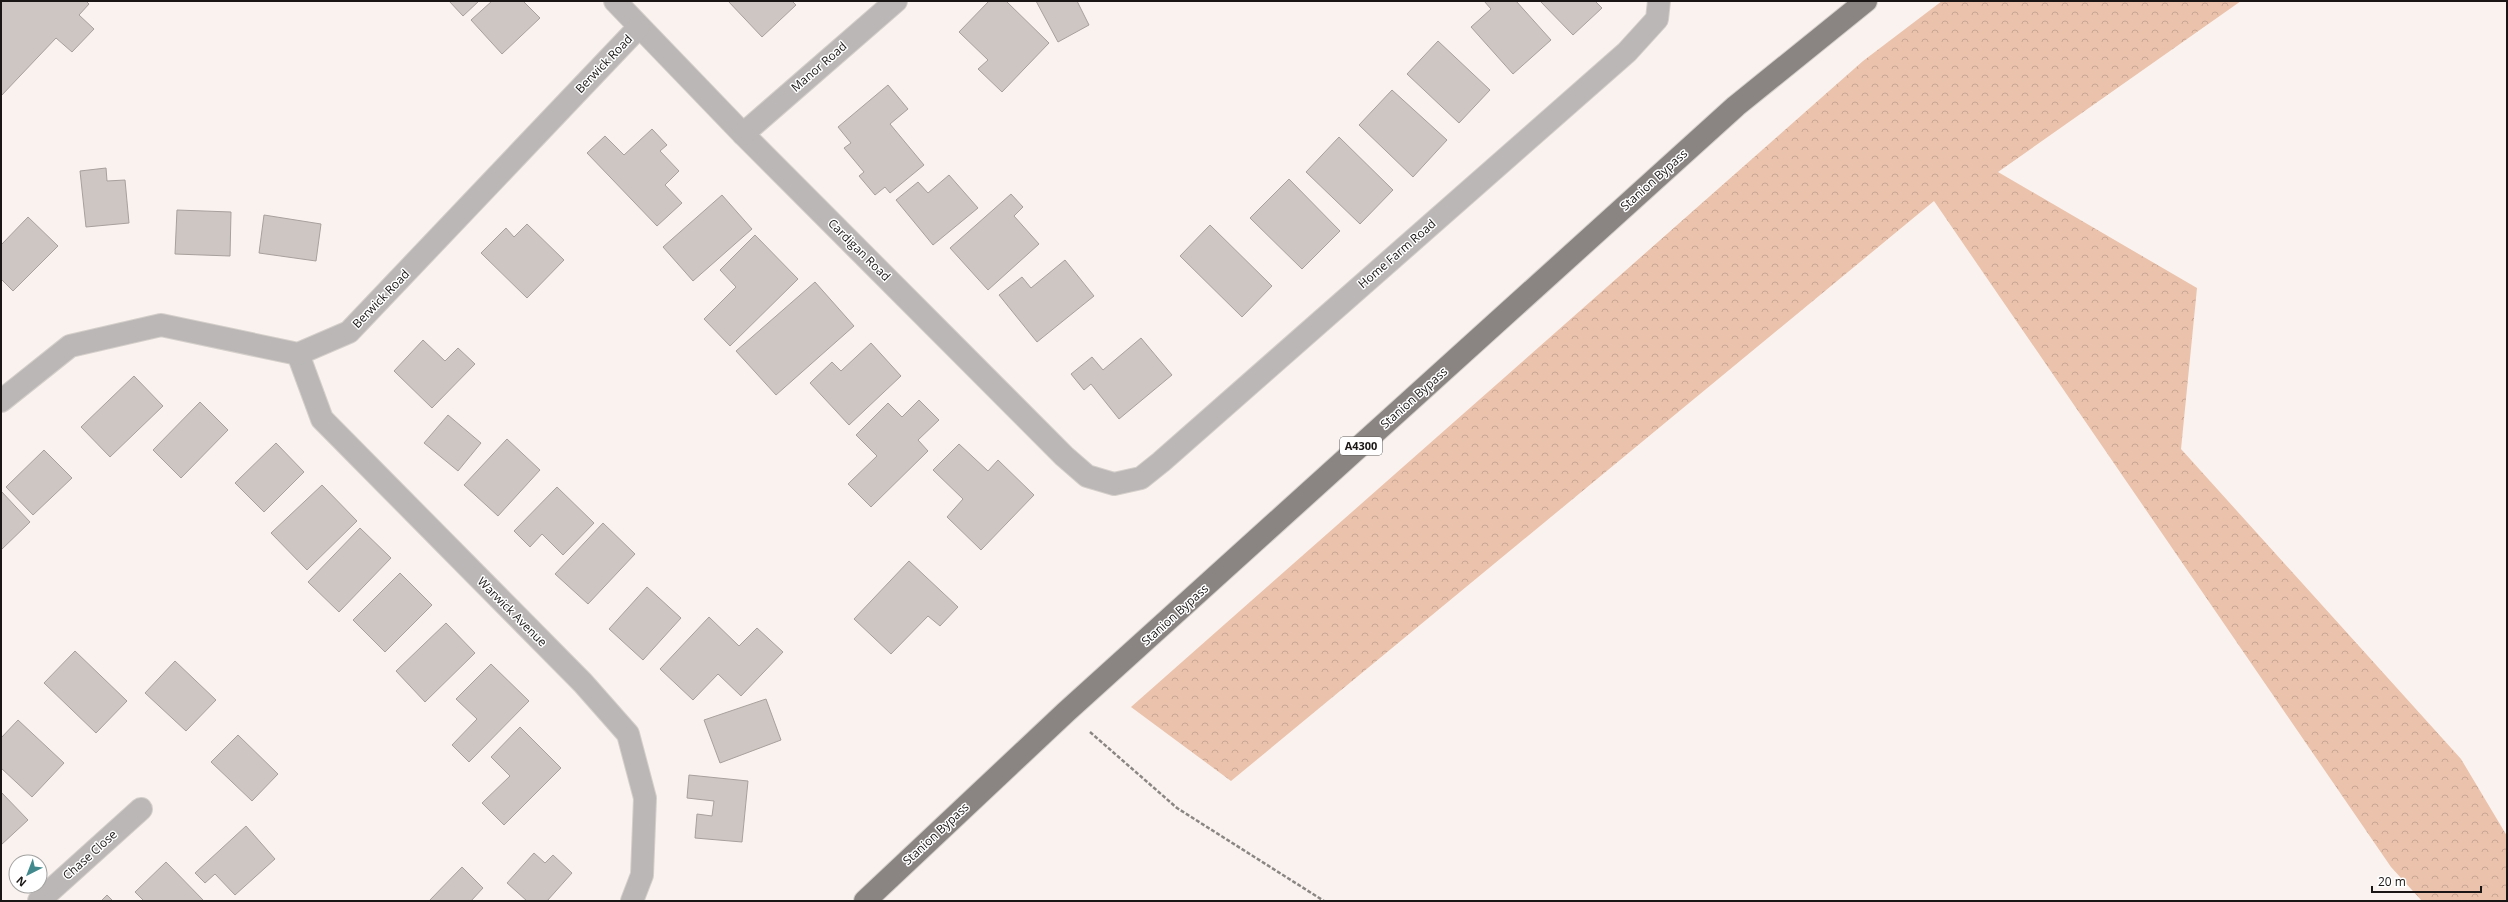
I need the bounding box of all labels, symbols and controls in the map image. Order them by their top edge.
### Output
street label: Berwick Road [571,31,636,97]
street label: Manor Road [787,38,850,96]
street label: Stanion Bypass [1616,145,1691,214]
street label: Cardigan Road [824,215,894,285]
street label: Home Farm Road [1354,215,1439,292]
street label: Berwick Road [348,266,413,332]
street label: Stanion Bypass [1376,363,1451,432]
road number: A4300 [1340,437,1382,455]
street label: Warwick Avenue [474,573,551,650]
street label: Stanion Bypass [1137,580,1212,649]
street label: Stanion Bypass [899,798,973,869]
street label: Chase Close [59,826,121,884]
north arrow [8,854,48,894]
scale bar [2372,868,2481,894]
text: N [13,873,29,890]
text: 20 m [2378,873,2406,890]

